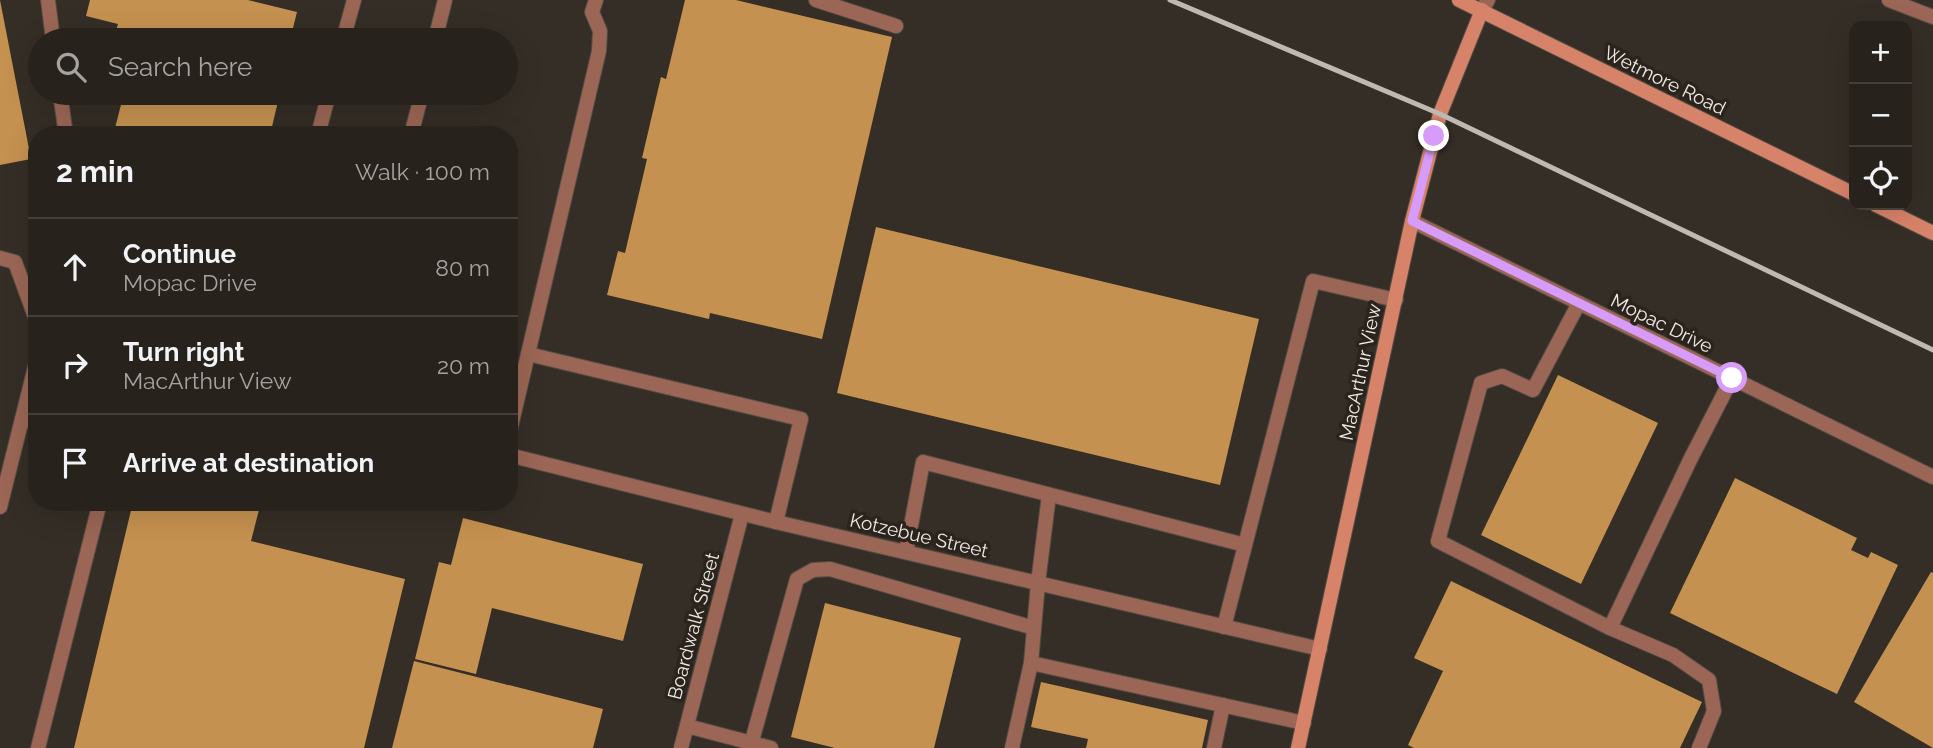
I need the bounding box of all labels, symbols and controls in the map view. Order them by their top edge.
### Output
map controls [1849,21,1912,210]
button: + [1849,21,1912,84]
search box [28,28,518,105]
street label: Wetmore Road [1601,41,1729,119]
icon: search [52,48,90,86]
text: Search here [108,52,252,82]
button: − [1849,84,1912,147]
route end [1418,120,1449,151]
button: locate [1849,147,1912,210]
text: 2 min [56,154,134,189]
text: Walk · 100 m [355,158,490,185]
text: Continue [123,239,236,269]
icon: ahead [56,248,94,286]
text: 80 m [435,254,490,281]
text: Mopac Drive [123,269,257,296]
street label: Mopac Drive [1608,289,1716,357]
street label: MacArthur View [1335,301,1385,442]
text: Turn right [123,337,244,367]
icon: right [56,346,94,384]
text: 20 m [437,352,490,379]
route start [1716,362,1747,393]
text: MacArthur View [123,367,292,394]
icon: arrive [56,444,94,482]
text: Arrive at destination [123,448,374,478]
street label: Kotzebue Street [848,508,991,562]
street label: Boardwalk Street [663,550,723,702]

